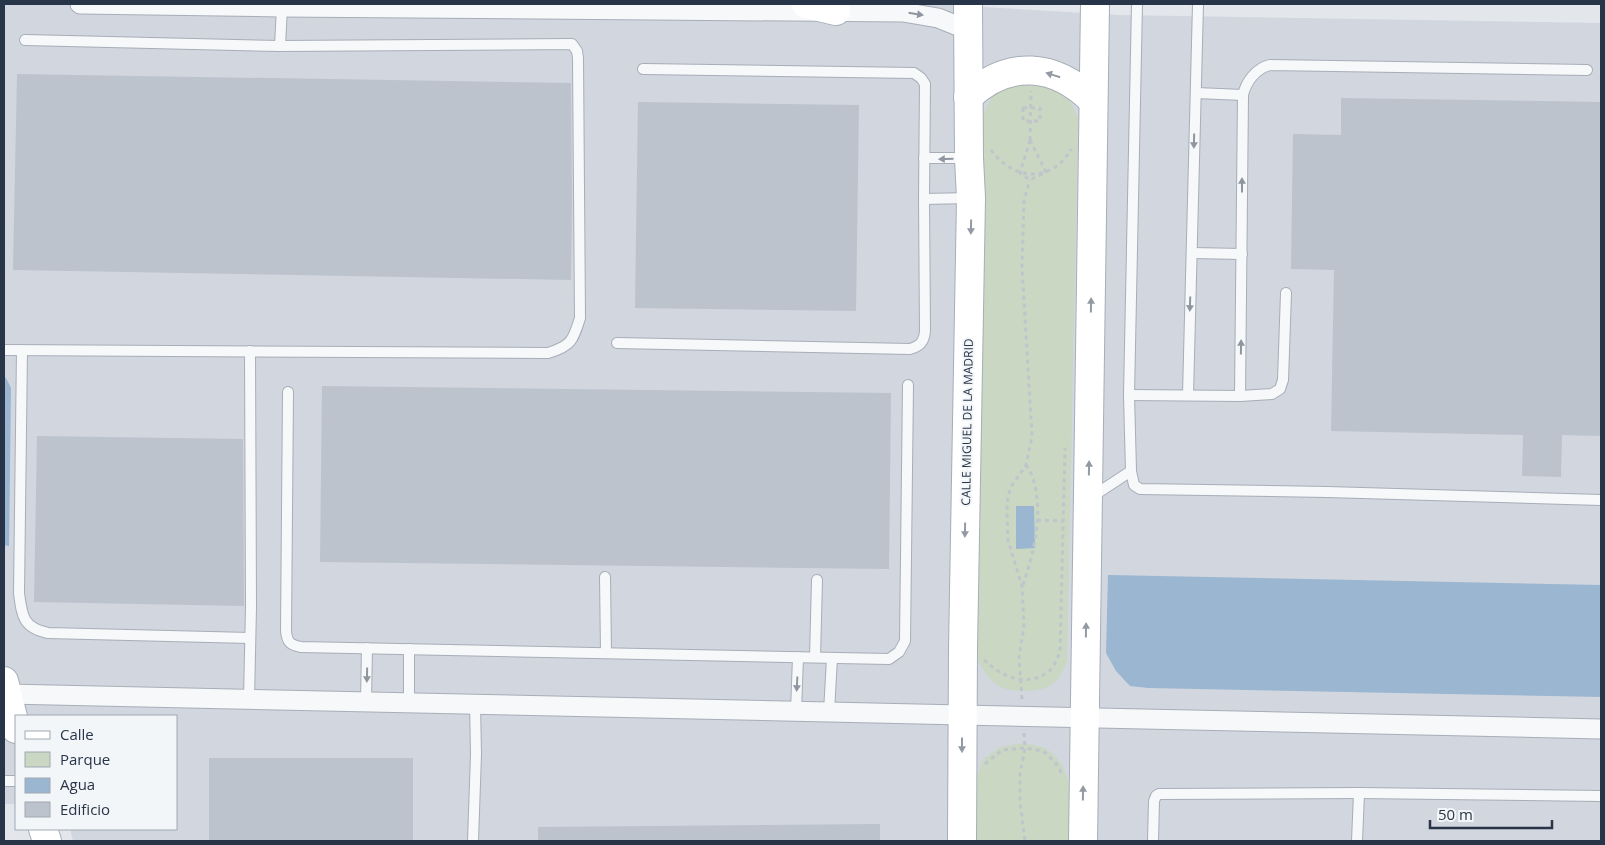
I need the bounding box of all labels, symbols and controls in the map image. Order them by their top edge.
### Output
one-way arrow [908,11,924,19]
one-way arrow [1045,70,1060,78]
one-way arrow [1190,134,1198,150]
one-way arrow [938,155,954,163]
one-way arrow [1238,177,1246,193]
one-way arrow [966,220,974,236]
one-way arrow [1186,296,1194,312]
one-way arrow [1087,297,1095,313]
street label: CALLE MIGUEL DE LA MADRID [957,338,977,506]
one-way arrow [1237,339,1245,355]
one-way arrow [1085,459,1093,475]
one-way arrow [961,522,969,538]
one-way arrow [1082,622,1090,638]
one-way arrow [363,667,371,683]
one-way arrow [793,676,801,692]
legend [15,715,178,830]
text: Calle [60,724,94,744]
one-way arrow [958,737,966,753]
text: Parque [60,749,110,769]
text: Agua [60,774,95,794]
one-way arrow [1079,784,1087,800]
scale bar [1430,798,1552,830]
text: Edificio [60,799,110,819]
text: 50 m [1438,804,1473,824]

